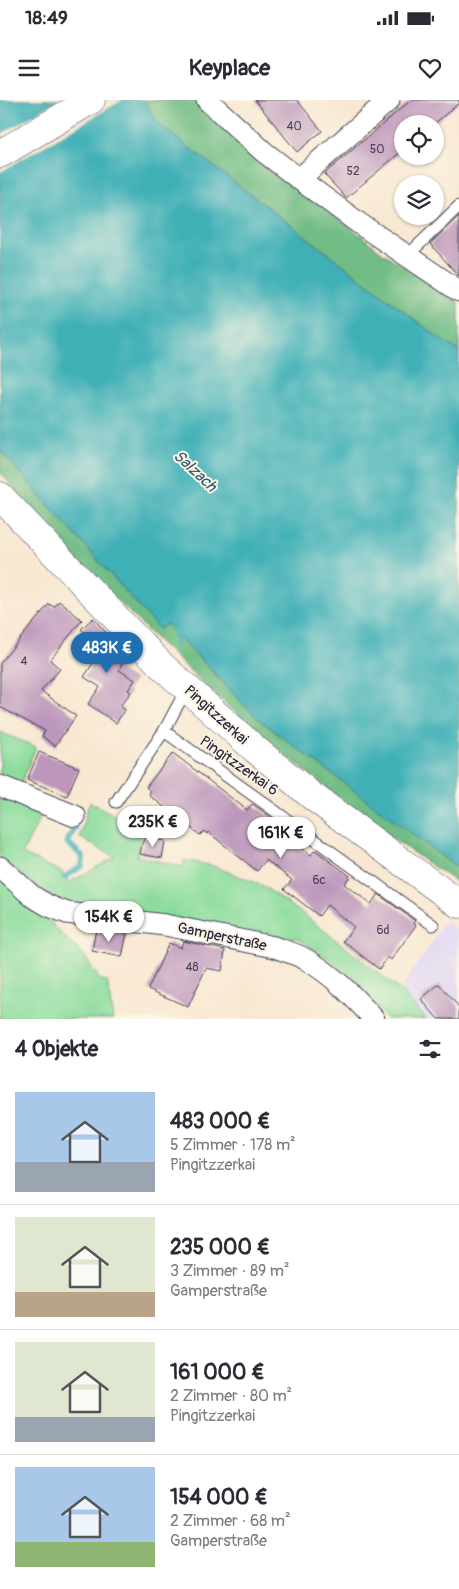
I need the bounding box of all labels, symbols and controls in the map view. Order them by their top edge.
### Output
text: 18:49 [25,6,68,30]
icon: menu [15,54,43,82]
text: Keyplace [189,54,270,82]
icon: heart [416,54,444,82]
map controls [394,115,444,225]
button: locate [394,115,444,165]
house number: 40 [286,119,302,134]
house number: 50 [370,142,384,157]
house number: 52 [346,164,360,179]
button: layers [394,175,444,225]
water label: Salzach [169,446,222,497]
pin: 483K € [66,632,148,674]
text: 483K € [82,638,132,658]
house number: 4 [21,654,28,669]
street label: Pingitzzerkai [180,681,252,749]
street label: Pingitzzerkai 6 [196,732,282,800]
pin: 235K € [112,806,194,848]
text: 235K € [128,812,178,832]
pin: 161K € [240,816,322,859]
text: 161K € [258,823,304,843]
house number: 6c [312,873,326,888]
pin: 154K € [68,900,150,943]
text: 154K € [85,907,133,927]
street label: Gamperstraße [176,918,269,956]
house number: 6d [377,923,390,938]
house number: 48 [185,960,199,975]
icon: filters [416,1035,444,1063]
text: 4 Objekte [15,1036,98,1063]
text: 483 000 € [170,1108,271,1135]
icon: home [55,1112,115,1172]
text: 5 Zimmer · 178 m² [170,1135,296,1155]
text: Pingitzzerkai [170,1155,255,1175]
text: 235 000 € [170,1234,270,1261]
icon: home [55,1237,115,1297]
text: 3 Zimmer · 89 m² [170,1261,289,1281]
text: Gamperstraße [170,1281,267,1301]
text: 161 000 € [170,1359,265,1386]
icon: home [55,1362,115,1422]
text: 2 Zimmer · 80 m² [170,1386,292,1406]
text: Pingitzzerkai [170,1406,255,1426]
text: 154 000 € [170,1484,268,1511]
icon: home [55,1487,115,1547]
text: 2 Zimmer · 68 m² [170,1511,290,1531]
text: Gamperstraße [170,1531,267,1551]

